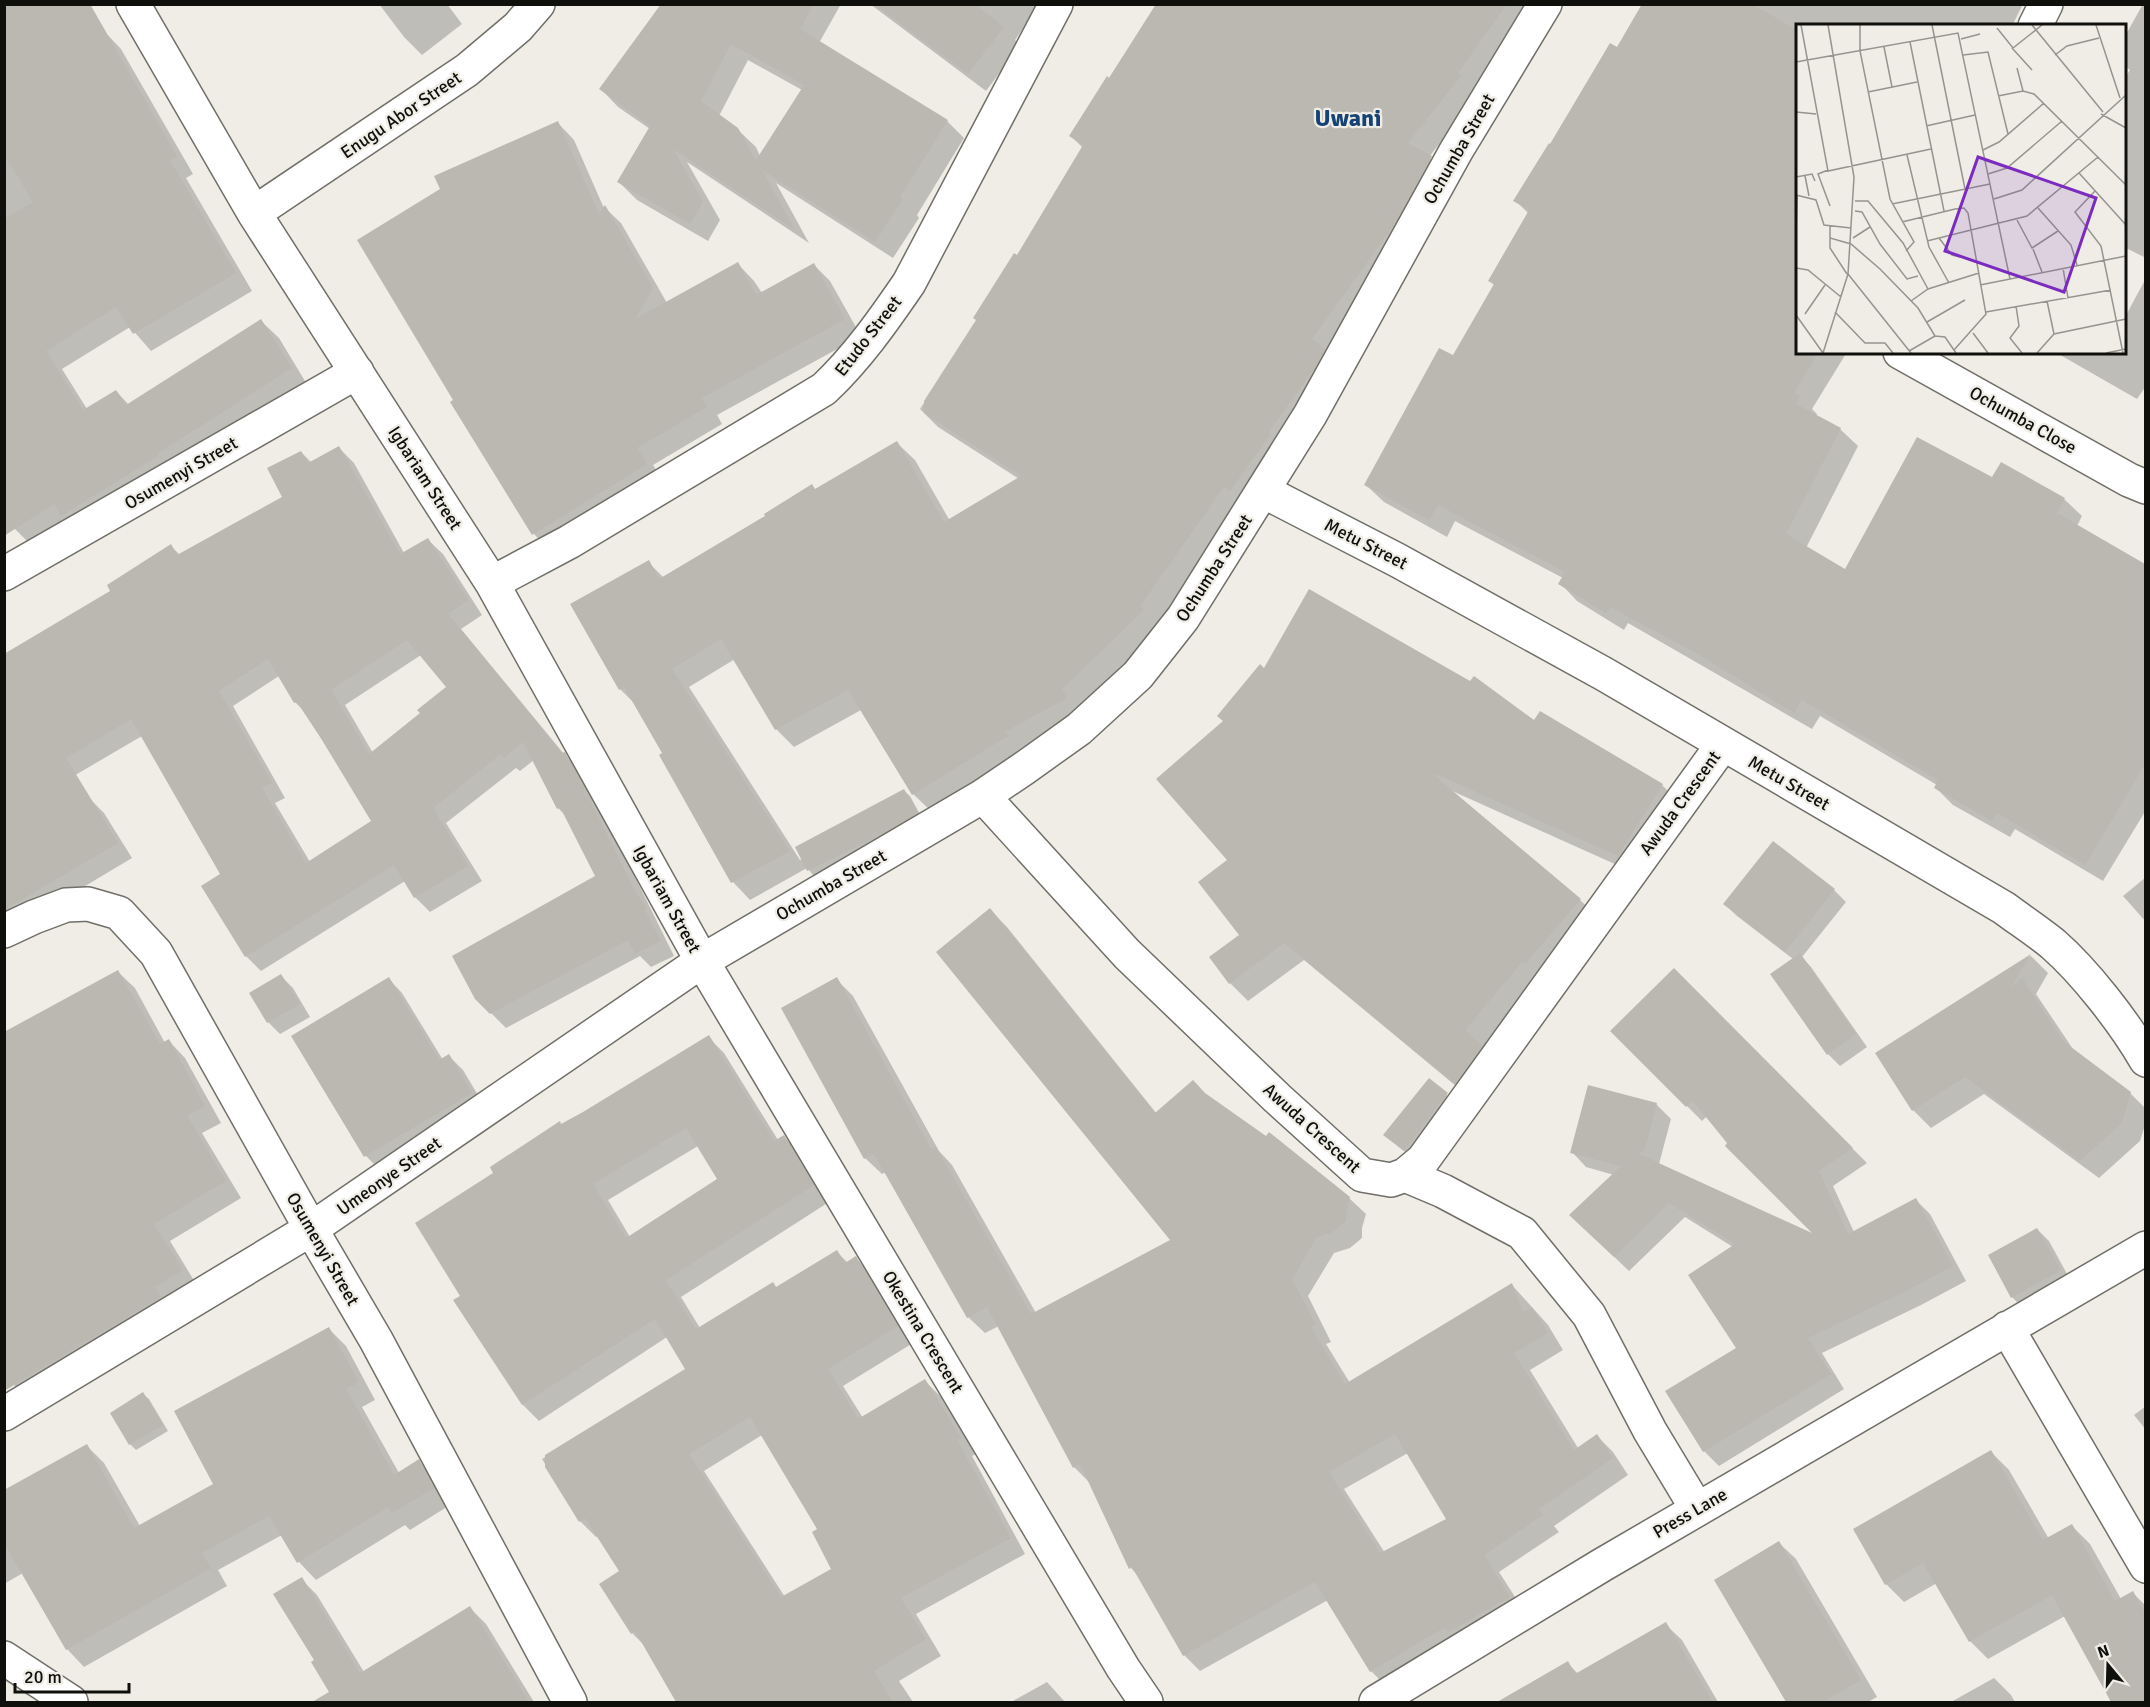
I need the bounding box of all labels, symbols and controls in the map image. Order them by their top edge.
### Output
inset map [1796,24,2126,354]
street label: Enugu Abor Street [337,67,465,163]
street label: Ochumba Street [1419,90,1499,208]
district label: Uwani [1315,103,1381,133]
street label: Etudo Street [830,291,906,381]
street label: Ochumba Close [1966,382,2080,458]
street label: Igbariam Street [383,422,467,534]
street label: Osumenyi Street [121,432,241,514]
street label: Ochumba Street [1171,510,1257,626]
street label: Metu Street [1321,514,1411,574]
street label: Awuda Crescent [1635,746,1725,860]
street label: Metu Street [1744,751,1834,815]
street label: Igbariam Street [628,841,706,957]
street label: Ochumba Street [772,845,890,925]
street label: Awuda Crescent [1259,1078,1365,1178]
street label: Umeonye Street [333,1132,445,1220]
street label: Osumenyi Street [282,1189,364,1309]
street label: Okestina Crescent [878,1267,968,1397]
street label: Press Lane [1649,1483,1731,1543]
north arrow [2078,1635,2138,1695]
text: N [2095,1640,2112,1663]
scale bar [15,1656,129,1694]
text: 20 m [24,1666,62,1688]

